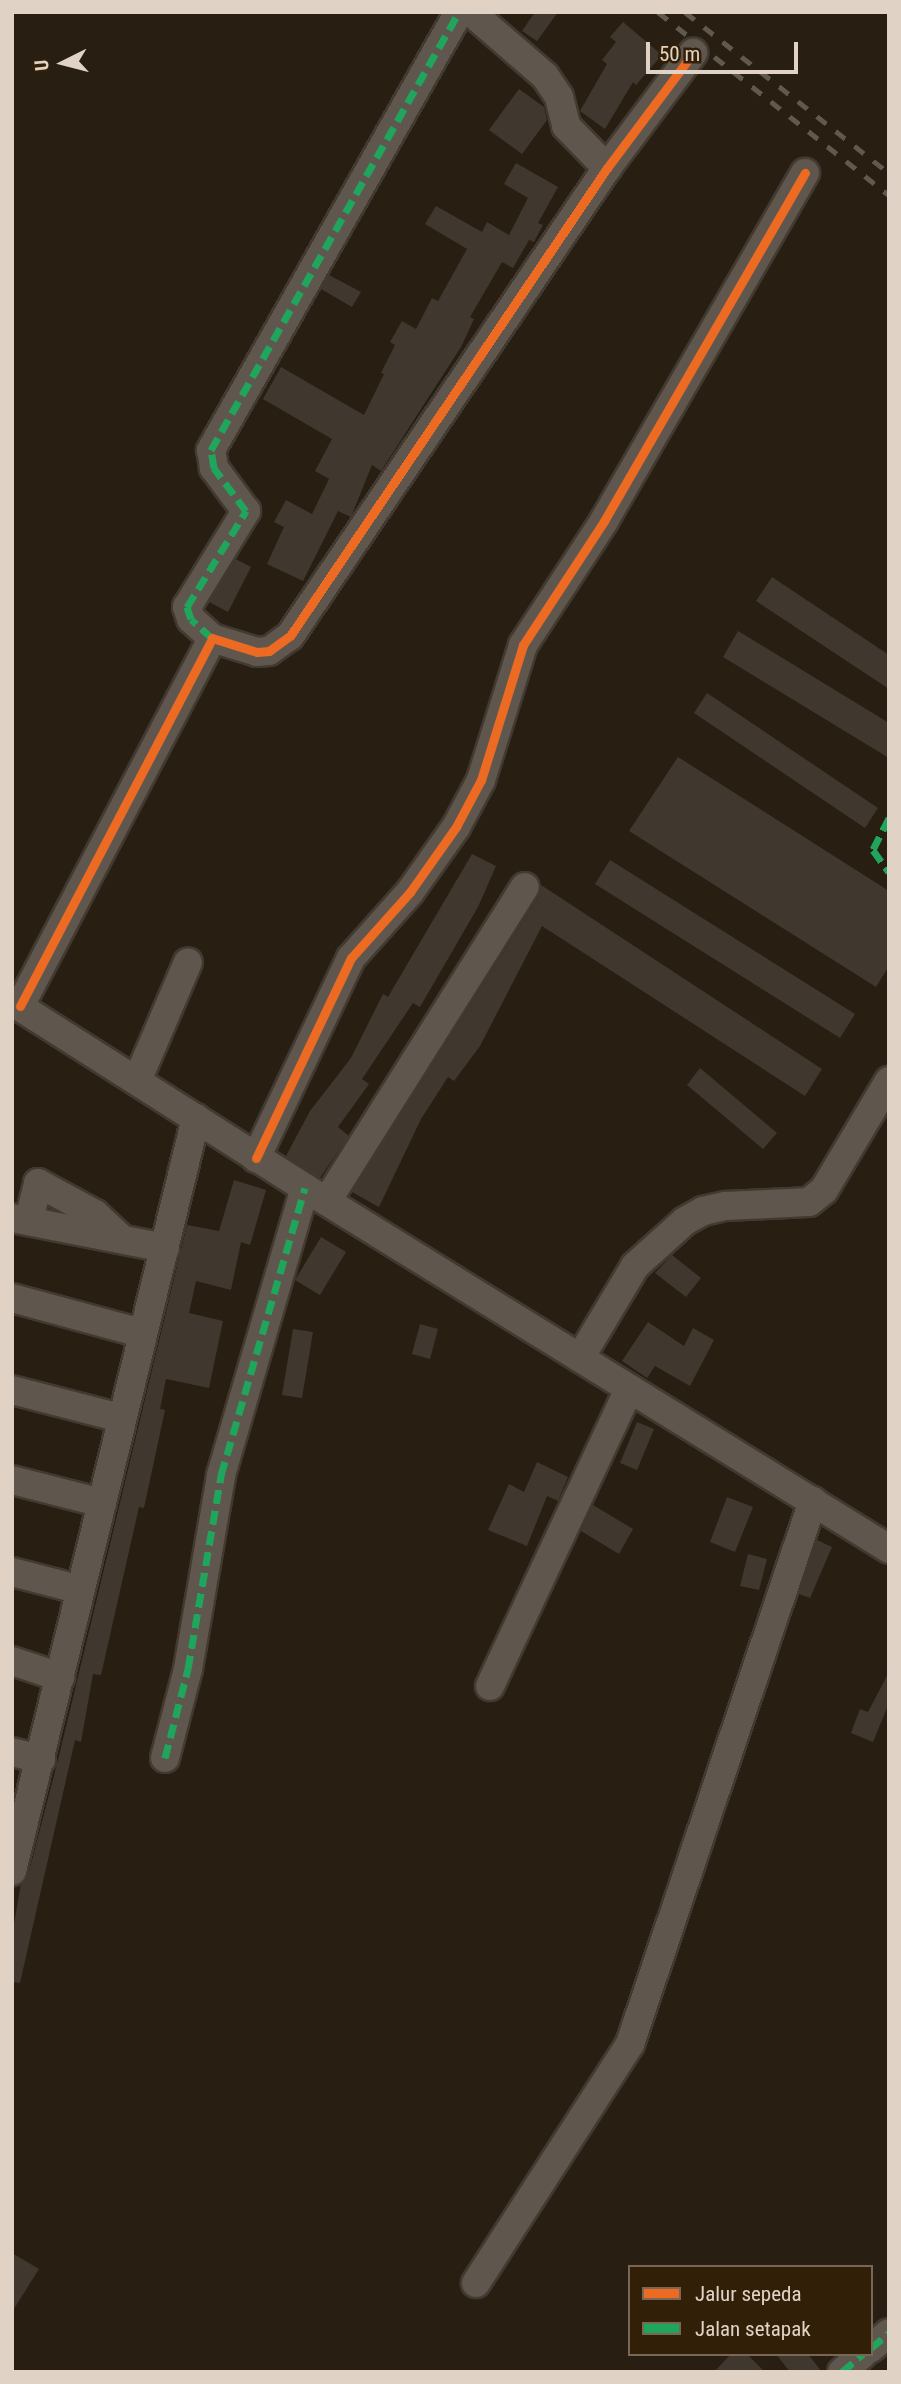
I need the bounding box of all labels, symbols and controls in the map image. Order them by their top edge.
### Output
north arrow [28,28,98,98]
scale bar [649,28,801,72]
text: 50 m [659,42,700,66]
text: U [30,59,54,72]
legend [628,2265,873,2356]
text: Jalur sepeda [695,2282,802,2306]
text: Jalan setapak [695,2317,811,2341]

